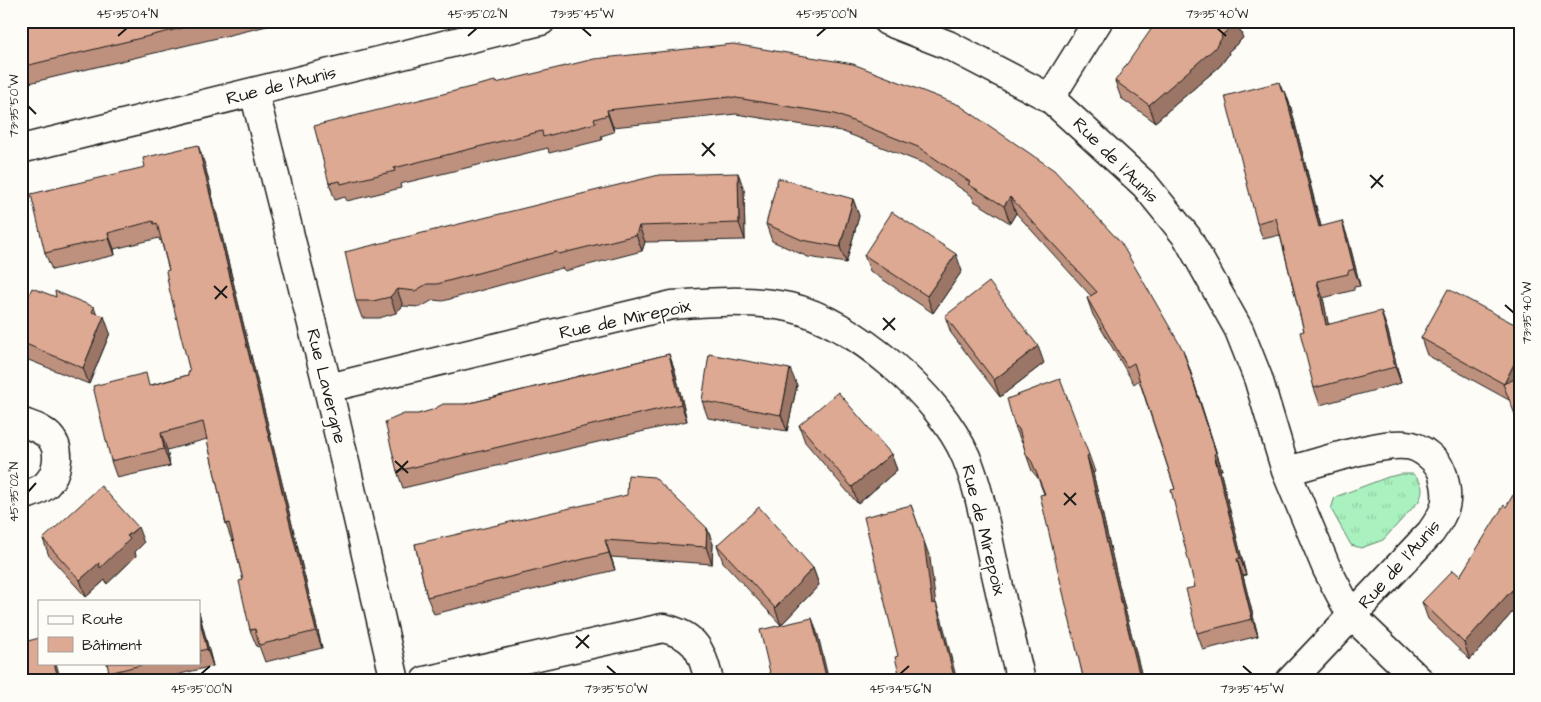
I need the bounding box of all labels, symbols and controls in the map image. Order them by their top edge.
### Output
text: 45°35'04"N [96,6,158,23]
text: 45°35'02"N [447,6,508,23]
text: 73°35'45"W [550,6,614,23]
text: 45°35'00"N [795,6,857,23]
text: 73°35'40"W [1186,6,1249,23]
street label: Rue de l'Aunis [224,60,339,111]
text: 73°35'50"W [6,74,23,137]
street label: Rue de l'Aunis [1067,112,1164,209]
text: 73°35'40"W [1519,281,1536,344]
street label: Rue de Mirepoix [557,293,694,346]
street label: Rue Lavergne [299,326,353,447]
text: 45°35'02"N [6,461,23,522]
street label: Rue de Mirepoix [955,462,1012,599]
street label: Rue de l'Aunis [1353,514,1446,614]
legend [38,600,200,664]
text: Route [82,609,123,630]
text: Bâtiment [82,635,142,656]
text: 45°35'00"N [170,681,232,698]
text: 73°35'50"W [585,681,648,698]
text: 45°34'56"N [869,681,931,698]
text: 73°35'45"W [1220,681,1284,698]

